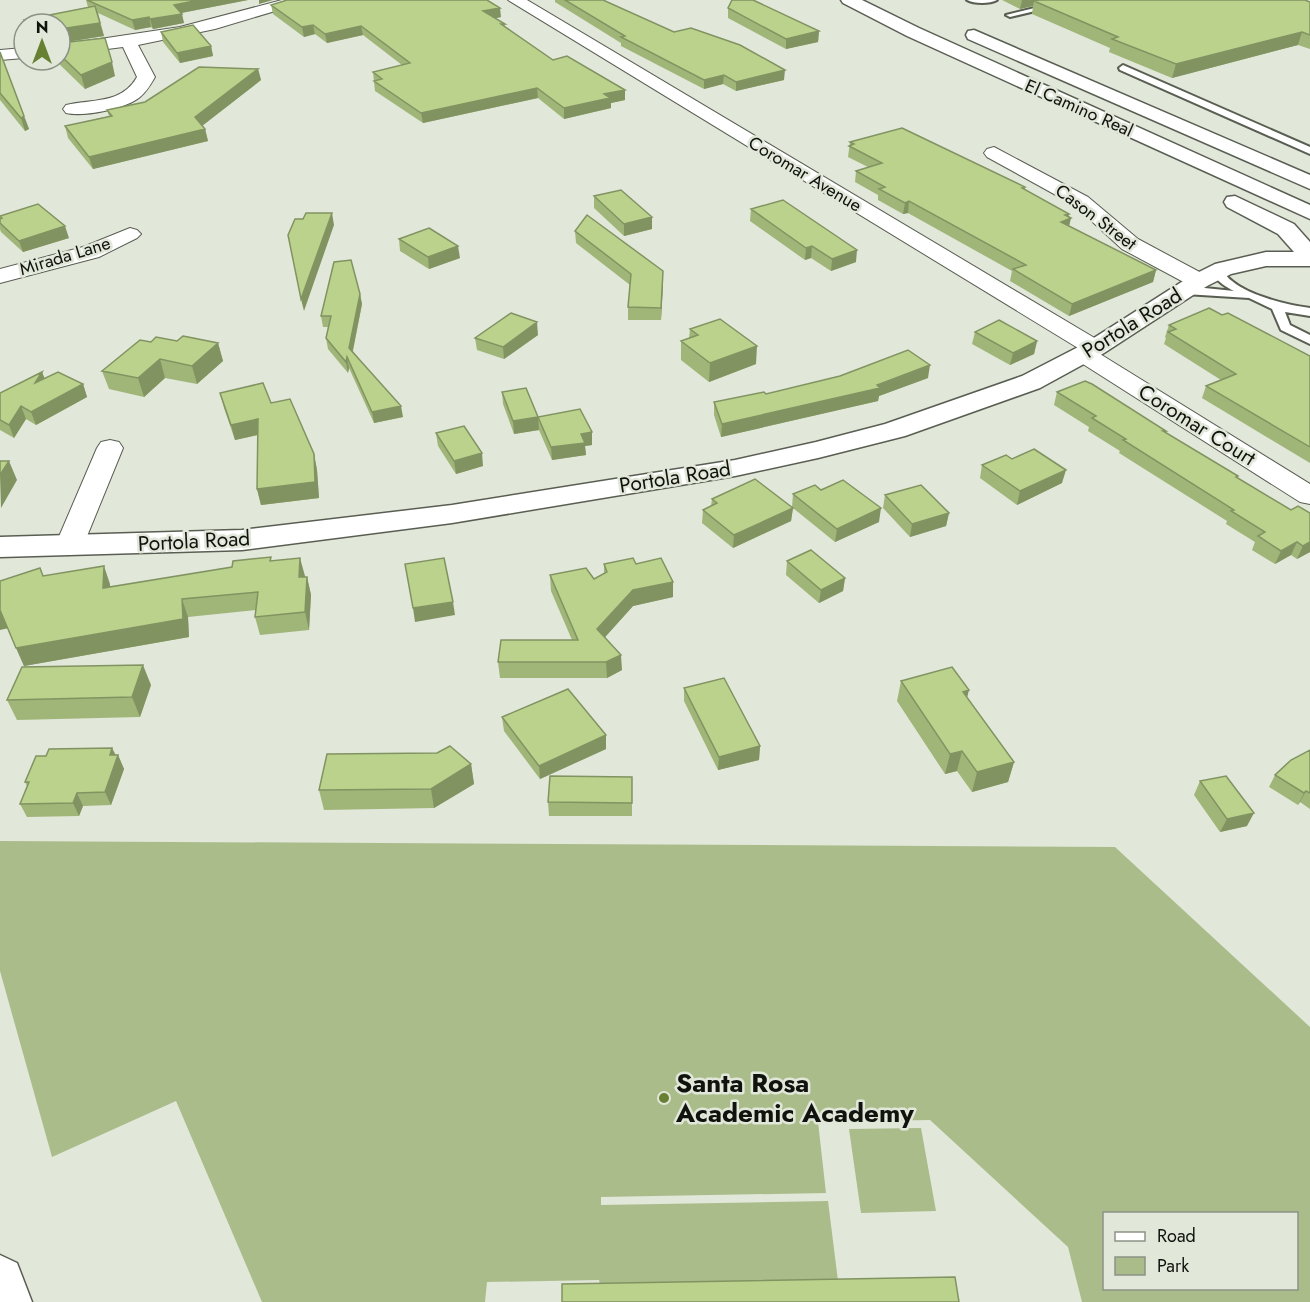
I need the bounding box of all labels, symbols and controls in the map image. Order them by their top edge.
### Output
north arrow [12,12,72,72]
text: N [36,16,48,39]
street label: El Camino Real [1021,73,1137,143]
street label: Coromar Avenue [743,130,867,218]
street label: Cason Street [1050,178,1143,257]
street label: Mirada Lane [16,230,114,282]
street label: Portola Road [1076,280,1188,366]
street label: Coromar Court [1133,377,1261,473]
street label: Portola Road [617,453,733,501]
street label: Portola Road [137,523,251,559]
place label: Santa Rosa Academic Academy [675,1064,914,1132]
marker: Santa Rosa Academic Academy [657,1091,671,1105]
legend [1103,1212,1298,1290]
text: Road [1157,1223,1196,1249]
text: Park [1157,1253,1189,1279]

